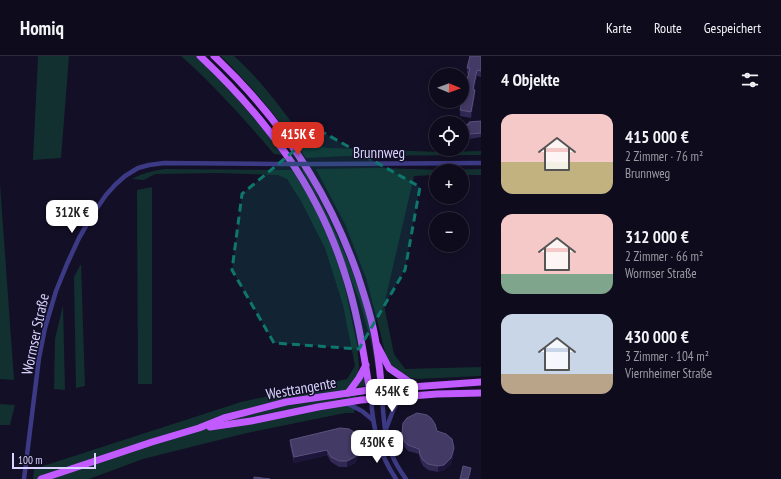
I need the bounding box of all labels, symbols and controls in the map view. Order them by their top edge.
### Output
text: Homiq [20,16,64,40]
text: Karte [606,19,632,37]
text: Route [654,19,682,37]
text: Gespeichert [704,19,761,37]
north arrow [429,68,469,108]
map controls [429,68,469,252]
text: 4 Objekte [501,69,560,91]
icon: filters [739,69,761,91]
button: locate [429,116,469,156]
pin: 415K € [265,122,331,156]
text: 415K € [281,126,315,143]
text: 415 000 € [625,126,689,148]
icon: home [533,130,581,178]
street label: Brunnweg [353,143,405,162]
text: 2 Zimmer · 76 m² [625,148,703,165]
button: + [429,164,469,204]
text: Brunnweg [625,165,670,182]
pin: 312K € [39,200,105,234]
text: 312K € [55,204,89,221]
button: − [429,212,469,252]
text: 312 000 € [625,226,689,248]
icon: home [533,230,581,278]
text: 2 Zimmer · 66 m² [625,248,703,265]
text: Wormser Straße [625,265,697,282]
street label: Wormser Straße [17,292,53,376]
text: 430 000 € [625,326,689,348]
icon: home [533,330,581,378]
text: 3 Zimmer · 104 m² [625,348,709,365]
text: Viernheimer Straße [625,365,712,382]
street label: Westtangente [264,372,338,404]
pin: 454K € [359,379,425,413]
text: 454K € [375,383,409,400]
pin: 430K € [344,430,410,464]
text: 430K € [360,434,394,451]
scale bar [12,451,96,470]
text: 100 m [18,453,42,467]

